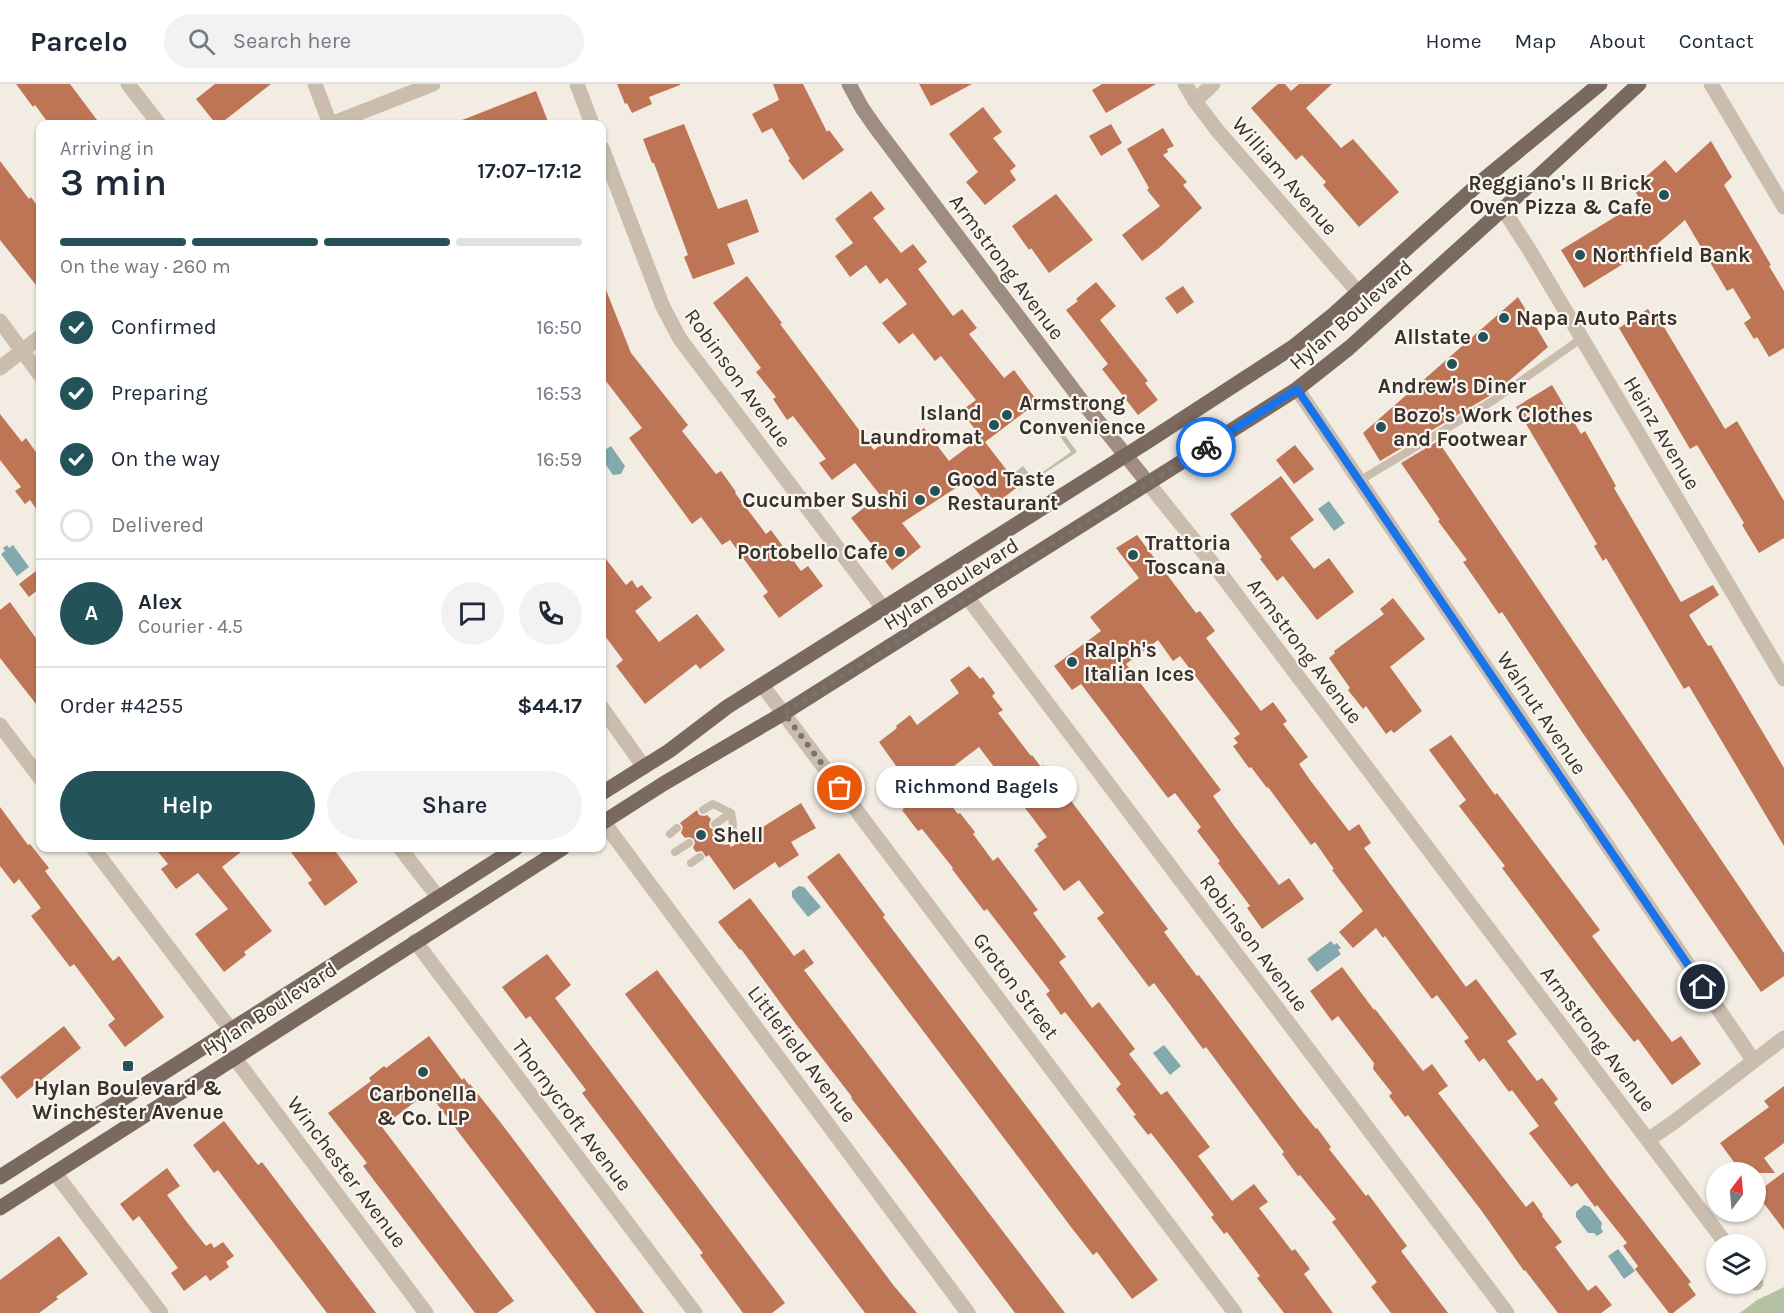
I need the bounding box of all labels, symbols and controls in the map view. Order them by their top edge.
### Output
search box [164,14,584,68]
text: Parcelo [30,25,128,58]
icon: search [185,25,218,58]
text: Search here [233,28,351,54]
text: Home [1426,29,1482,53]
text: Map [1515,29,1556,53]
text: About [1589,29,1646,53]
text: Contact [1679,29,1754,53]
street label: William Avenue [1227,112,1343,240]
text: Arriving in [60,137,154,160]
text: 17:07–17:12 [477,158,582,184]
text: 3 min [60,159,167,205]
place label: Reggiano's II Brick Oven Pizza & Cafe [1468,171,1653,219]
marker: Reggiano's II Brick Oven Pizza & Cafe [1657,188,1671,202]
street label: Armstrong Avenue [944,190,1070,344]
place label: Northfield Bank [1592,243,1751,267]
marker: Northfield Bank [1573,248,1587,262]
text: On the way · 260 m [60,255,231,278]
street label: Hylan Boulevard [1285,255,1417,375]
street label: Robinson Avenue [680,304,796,452]
place label: Napa Auto Parts [1516,306,1678,330]
icon: check [60,311,93,344]
marker: Napa Auto Parts [1497,311,1511,325]
text: Confirmed [111,314,217,340]
text: 16:50 [536,316,582,339]
place label: Allstate [1394,325,1471,349]
marker: Allstate [1476,330,1490,344]
marker: Andrew's Diner [1445,357,1459,371]
street label: Heinz Avenue [1619,372,1705,494]
place label: Andrew's Diner [1378,374,1527,398]
icon: check [60,377,93,410]
text: Preparing [111,380,208,406]
text: 16:53 [536,382,582,405]
place label: Armstrong Convenience [1019,391,1146,439]
place label: Island Laundromat [860,401,982,449]
place label: Bozo's Work Clothes and Footwear [1393,403,1593,451]
marker: Armstrong Convenience [1000,408,1014,422]
courier [1176,417,1236,477]
marker: Island Laundromat [987,418,1001,432]
marker: Bozo's Work Clothes and Footwear [1374,420,1388,434]
icon: bike [1190,431,1223,464]
icon: check [60,443,93,476]
text: On the way [111,446,220,472]
text: 16:59 [536,448,582,471]
place label: Good Taste Restaurant [947,467,1058,515]
marker: Good Taste Restaurant [928,484,942,498]
place label: Cucumber Sushi [742,488,908,512]
marker: Cucumber Sushi [913,493,927,507]
text: Delivered [111,512,204,538]
place label: Trattoria Toscana [1145,531,1231,579]
street label: Hylan Boulevard [879,533,1023,635]
place label: Portobello Cafe [737,540,888,564]
marker: Portobello Cafe [893,545,907,559]
marker: Trattoria Toscana [1126,548,1140,562]
street label: Armstrong Avenue [1242,574,1368,728]
button: chat [441,582,504,645]
button: phone [519,582,582,645]
text: Alex [138,589,182,615]
text: A [85,600,98,626]
text: Courier · 4.5 [138,615,243,638]
place label: Ralph's Italian Ices [1084,638,1195,686]
street label: Walnut Avenue [1492,647,1592,779]
marker: Ralph's Italian Ices [1065,655,1079,669]
text: Order #4255 [60,693,183,719]
text: $44.17 [517,693,582,719]
pin [814,762,865,813]
callout: Richmond Bagels [876,767,1077,809]
button: Help [60,771,315,840]
button: Share [327,771,582,840]
icon: bag [823,771,856,804]
text: Richmond Bagels [894,775,1059,798]
place label: Shell [713,823,763,847]
marker: Shell [694,828,708,842]
street label: Robinson Avenue [1195,870,1313,1016]
street label: Groton Street [968,928,1064,1044]
street label: Hylan Boulevard [198,957,342,1061]
pin [1677,961,1728,1012]
street label: Armstrong Avenue [1535,962,1661,1116]
icon: home [1686,970,1719,1003]
street label: Littlefield Avenue [743,981,861,1127]
street label: Thornycroft Avenue [507,1034,637,1196]
marker: Hylan Boulevard & Winchester Avenue [121,1059,135,1073]
marker: Carbonella & Co. LLP [416,1065,430,1079]
place label: Hylan Boulevard & Winchester Avenue [32,1076,224,1124]
place label: Carbonella & Co. LLP [369,1082,477,1130]
street label: Winchester Avenue [282,1092,412,1252]
north arrow [1706,1162,1766,1222]
map controls [1706,1162,1766,1294]
button: layers [1706,1234,1766,1294]

